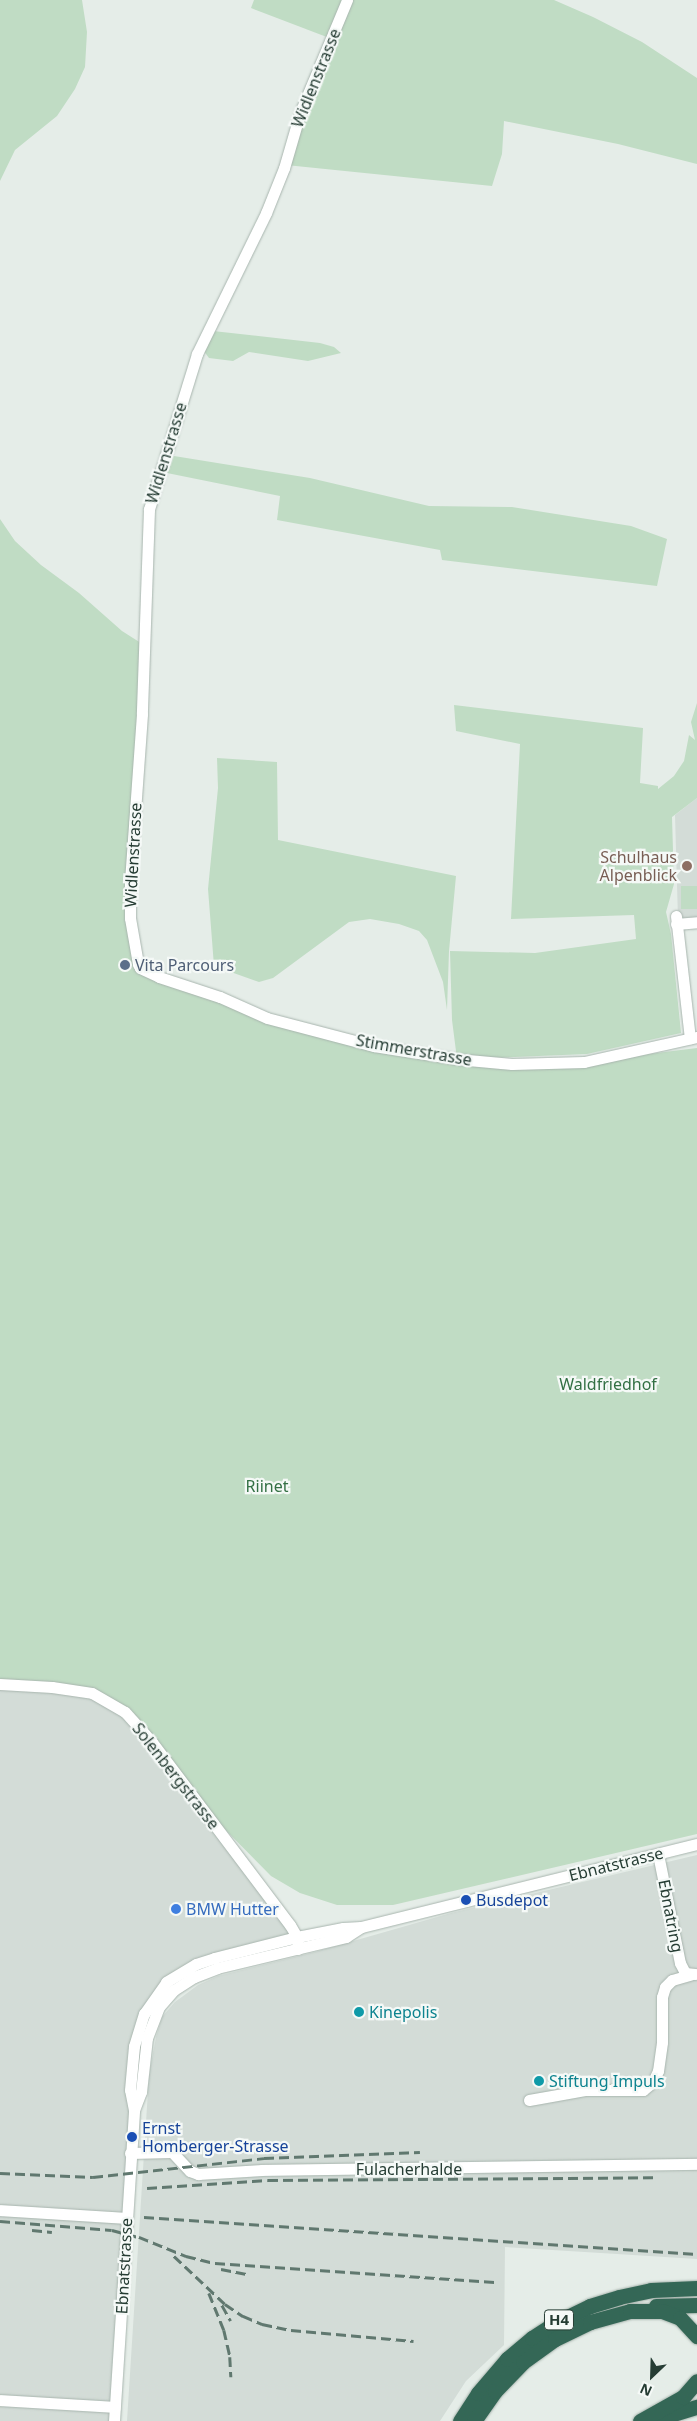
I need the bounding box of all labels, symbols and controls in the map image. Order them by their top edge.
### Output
street label: Widlenstrasse [287,26,345,130]
street label: Widlenstrasse [141,400,191,506]
street label: Widlenstrasse [121,802,145,908]
place label: Schulhaus Alpenblick [600,847,677,885]
marker: Schulhaus Alpenblick [681,860,693,872]
place label: Vita Parcours [135,955,234,975]
marker: Vita Parcours [119,959,131,971]
street label: Stimmerstrasse [355,1030,473,1070]
park label: Waldfriedhof [559,1374,657,1394]
park label: Riinet [246,1476,288,1496]
street label: Solenbergstrasse [129,1719,223,1833]
street label: Ebnatstrasse [567,1843,665,1885]
street label: Ebnatring [655,1878,687,1954]
place label: Busdepot [476,1890,548,1910]
marker: Busdepot [460,1894,472,1906]
place label: BMW Hutter [186,1899,279,1919]
marker: BMW Hutter [170,1903,182,1915]
place label: Kinepolis [369,2002,437,2022]
marker: Kinepolis [353,2006,365,2018]
place label: Stiftung Impuls [549,2071,665,2091]
marker: Stiftung Impuls [533,2075,545,2087]
place label: Ernst Homberger-Strasse [142,2118,289,2156]
marker: Ernst Homberger-Strasse [126,2131,138,2143]
street label: Fulacherhalde [356,2159,462,2179]
street label: Ebnatstrasse [112,2217,136,2315]
road number: H4 [543,2308,575,2332]
north arrow [627,2351,677,2401]
text: N [637,2379,655,2401]

